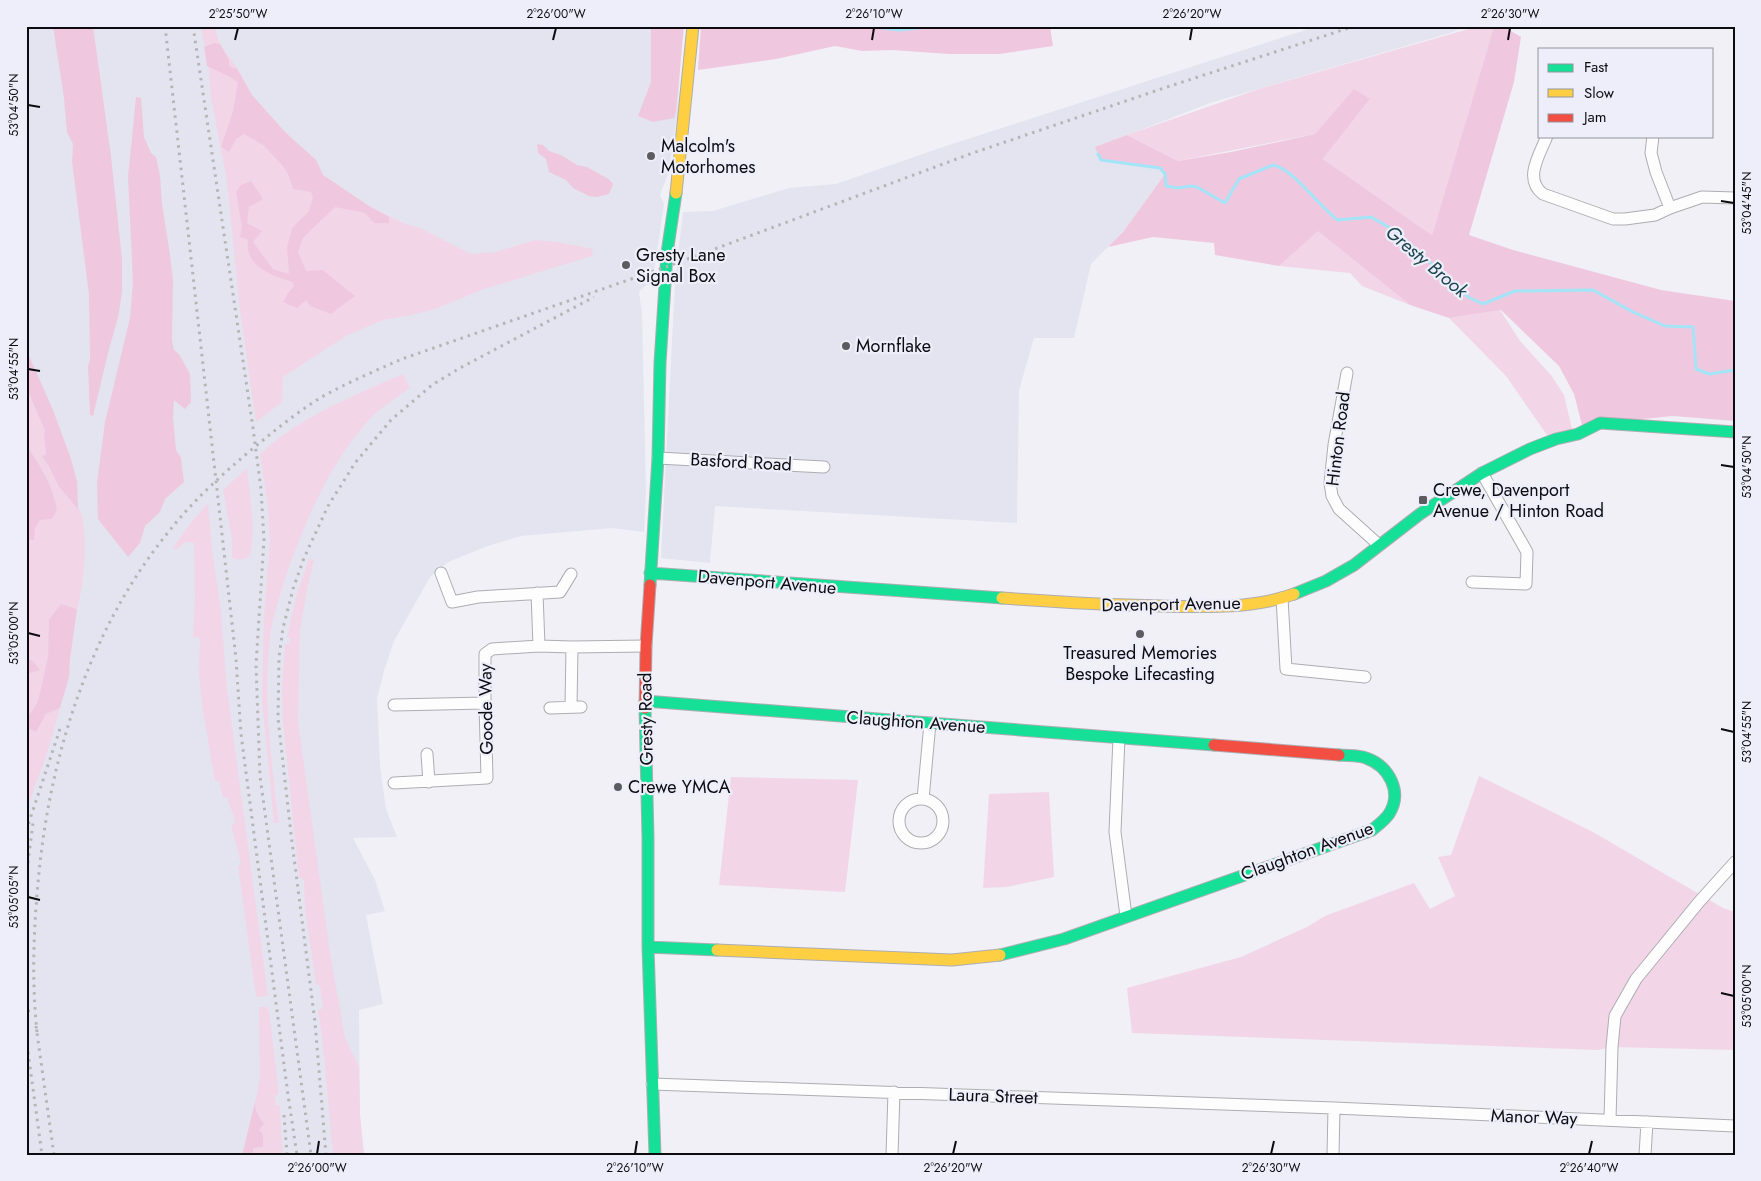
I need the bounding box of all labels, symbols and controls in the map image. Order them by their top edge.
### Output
text: 2°25'50"W [209,5,267,23]
text: 2°26'00"W [526,5,586,23]
text: 2°26'10"W [845,5,903,23]
text: 2°26'20"W [1163,5,1222,23]
text: 2°26'30"W [1481,5,1539,23]
legend [1538,48,1714,138]
text: Fast [1584,56,1608,78]
text: 53°04'50"N [5,73,23,137]
text: Slow [1584,82,1615,104]
text: Jam [1582,106,1607,128]
place label: Malcolm's Motorhomes [661,133,756,180]
marker: Malcolm's Motorhomes [645,150,657,162]
text: 53°04'45"N [1738,172,1756,234]
water label: Gresty Brook [1380,219,1474,304]
place label: Gresty Lane Signal Box [636,242,726,289]
marker: Gresty Lane Signal Box [620,259,632,271]
place label: Mornflake [856,333,931,359]
text: 53°04'55"N [5,338,23,400]
marker: Mornflake [840,340,852,352]
street label: Hinton Road [1319,390,1357,488]
text: 53°04'50"N [1738,435,1756,499]
street label: Basford Road [690,446,792,478]
place label: Crewe, Davenport Avenue / Hinton Road [1433,477,1604,524]
marker: Crewe, Davenport Avenue / Hinton Road [1417,494,1429,506]
street label: Davenport Avenue [697,563,837,601]
street label: Davenport Avenue [1101,590,1241,618]
text: 53°05'00"N [5,601,23,665]
marker: Treasured Memories Bespoke Lifecasting [1134,628,1146,640]
place label: Treasured Memories Bespoke Lifecasting [1063,640,1217,687]
street label: Goode Way [472,663,500,755]
street label: Gresty Road [632,672,660,766]
text: 53°04'55"N [1738,701,1756,763]
street label: Claughton Avenue [846,704,986,740]
place label: Crewe YMCA [628,774,731,800]
marker: Crewe YMCA [612,781,624,793]
street label: Claughton Avenue [1237,815,1377,887]
text: 53°05'05"N [5,866,23,928]
text: 53°05'00"N [1738,964,1756,1028]
street label: Laura Street [948,1081,1039,1111]
street label: Manor Way [1490,1102,1578,1132]
text: 2°26'00"W [287,1159,347,1177]
text: 2°26'10"W [606,1159,664,1177]
text: 2°26'20"W [924,1159,983,1177]
text: 2°26'30"W [1242,1159,1300,1177]
text: 2°26'40"W [1560,1159,1619,1177]

